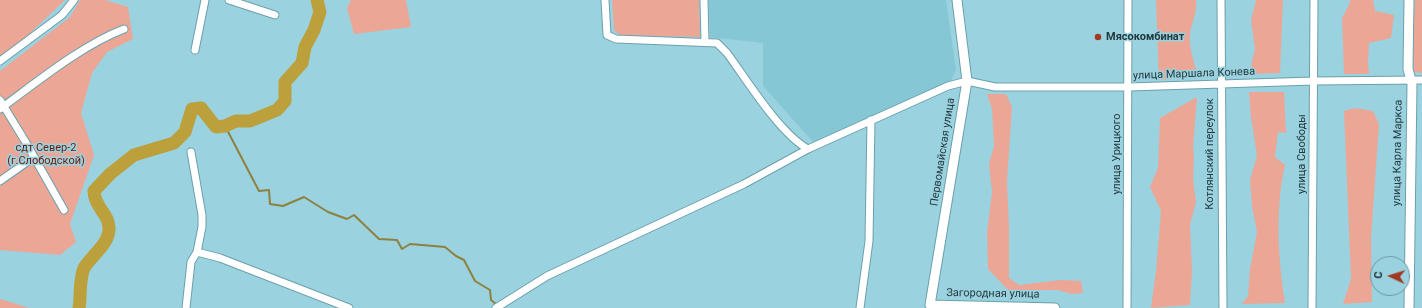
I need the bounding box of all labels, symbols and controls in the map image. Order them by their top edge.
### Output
place label: Мясокомбинат [1106,30,1184,44]
marker: Мясокомбинат [1093,32,1103,42]
street label: улица Маршала Конева [1133,65,1255,83]
street label: Первомайская улица [928,97,958,207]
street label: Котлянский переулок [1203,98,1217,210]
street label: улица Карла Маркса [1390,100,1406,206]
street label: улица Урицкого [1110,113,1124,195]
street label: улица Свободы [1295,114,1309,194]
park label: сдт Север-2 (г.Слободской) [7,141,85,167]
north arrow [1370,256,1410,296]
text: С [1372,271,1385,279]
street label: Загородная улица [946,287,1040,301]

